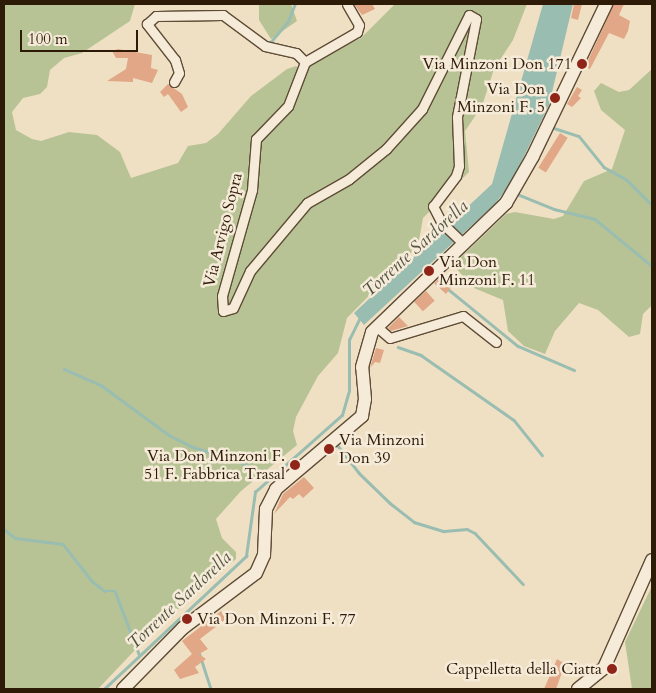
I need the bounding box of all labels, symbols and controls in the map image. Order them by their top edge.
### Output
scale bar [22,20,140,52]
text: 100 m [28,29,68,49]
place label: Via Minzoni Don 171 [423,54,572,74]
marker: Via Minzoni Don 171 [576,58,588,70]
place label: Via Don Minzoni F. 5 [457,79,545,117]
marker: Via Don Minzoni F. 5 [549,92,561,104]
street label: Via Arvigo Sopra [200,171,246,289]
water label: Torrente Sardorella [359,196,473,302]
place label: Via Don Minzoni F. 11 [439,252,535,290]
marker: Via Don Minzoni F. 11 [423,265,435,277]
place label: Via Minzoni Don 39 [339,430,425,468]
marker: Via Minzoni Don 39 [323,443,335,455]
place label: Via Don Minzoni F. 51 F. Fabbrica Trasal [144,446,285,484]
marker: Via Don Minzoni F. 51 F. Fabbrica Trasal [289,459,301,471]
water label: Torrente Sardorella [124,547,236,655]
place label: Via Don Minzoni F. 77 [197,609,356,629]
marker: Via Don Minzoni F. 77 [181,613,193,625]
place label: Cappelletta della Ciatta [446,659,602,679]
marker: Cappelletta della Ciatta [606,663,618,675]

